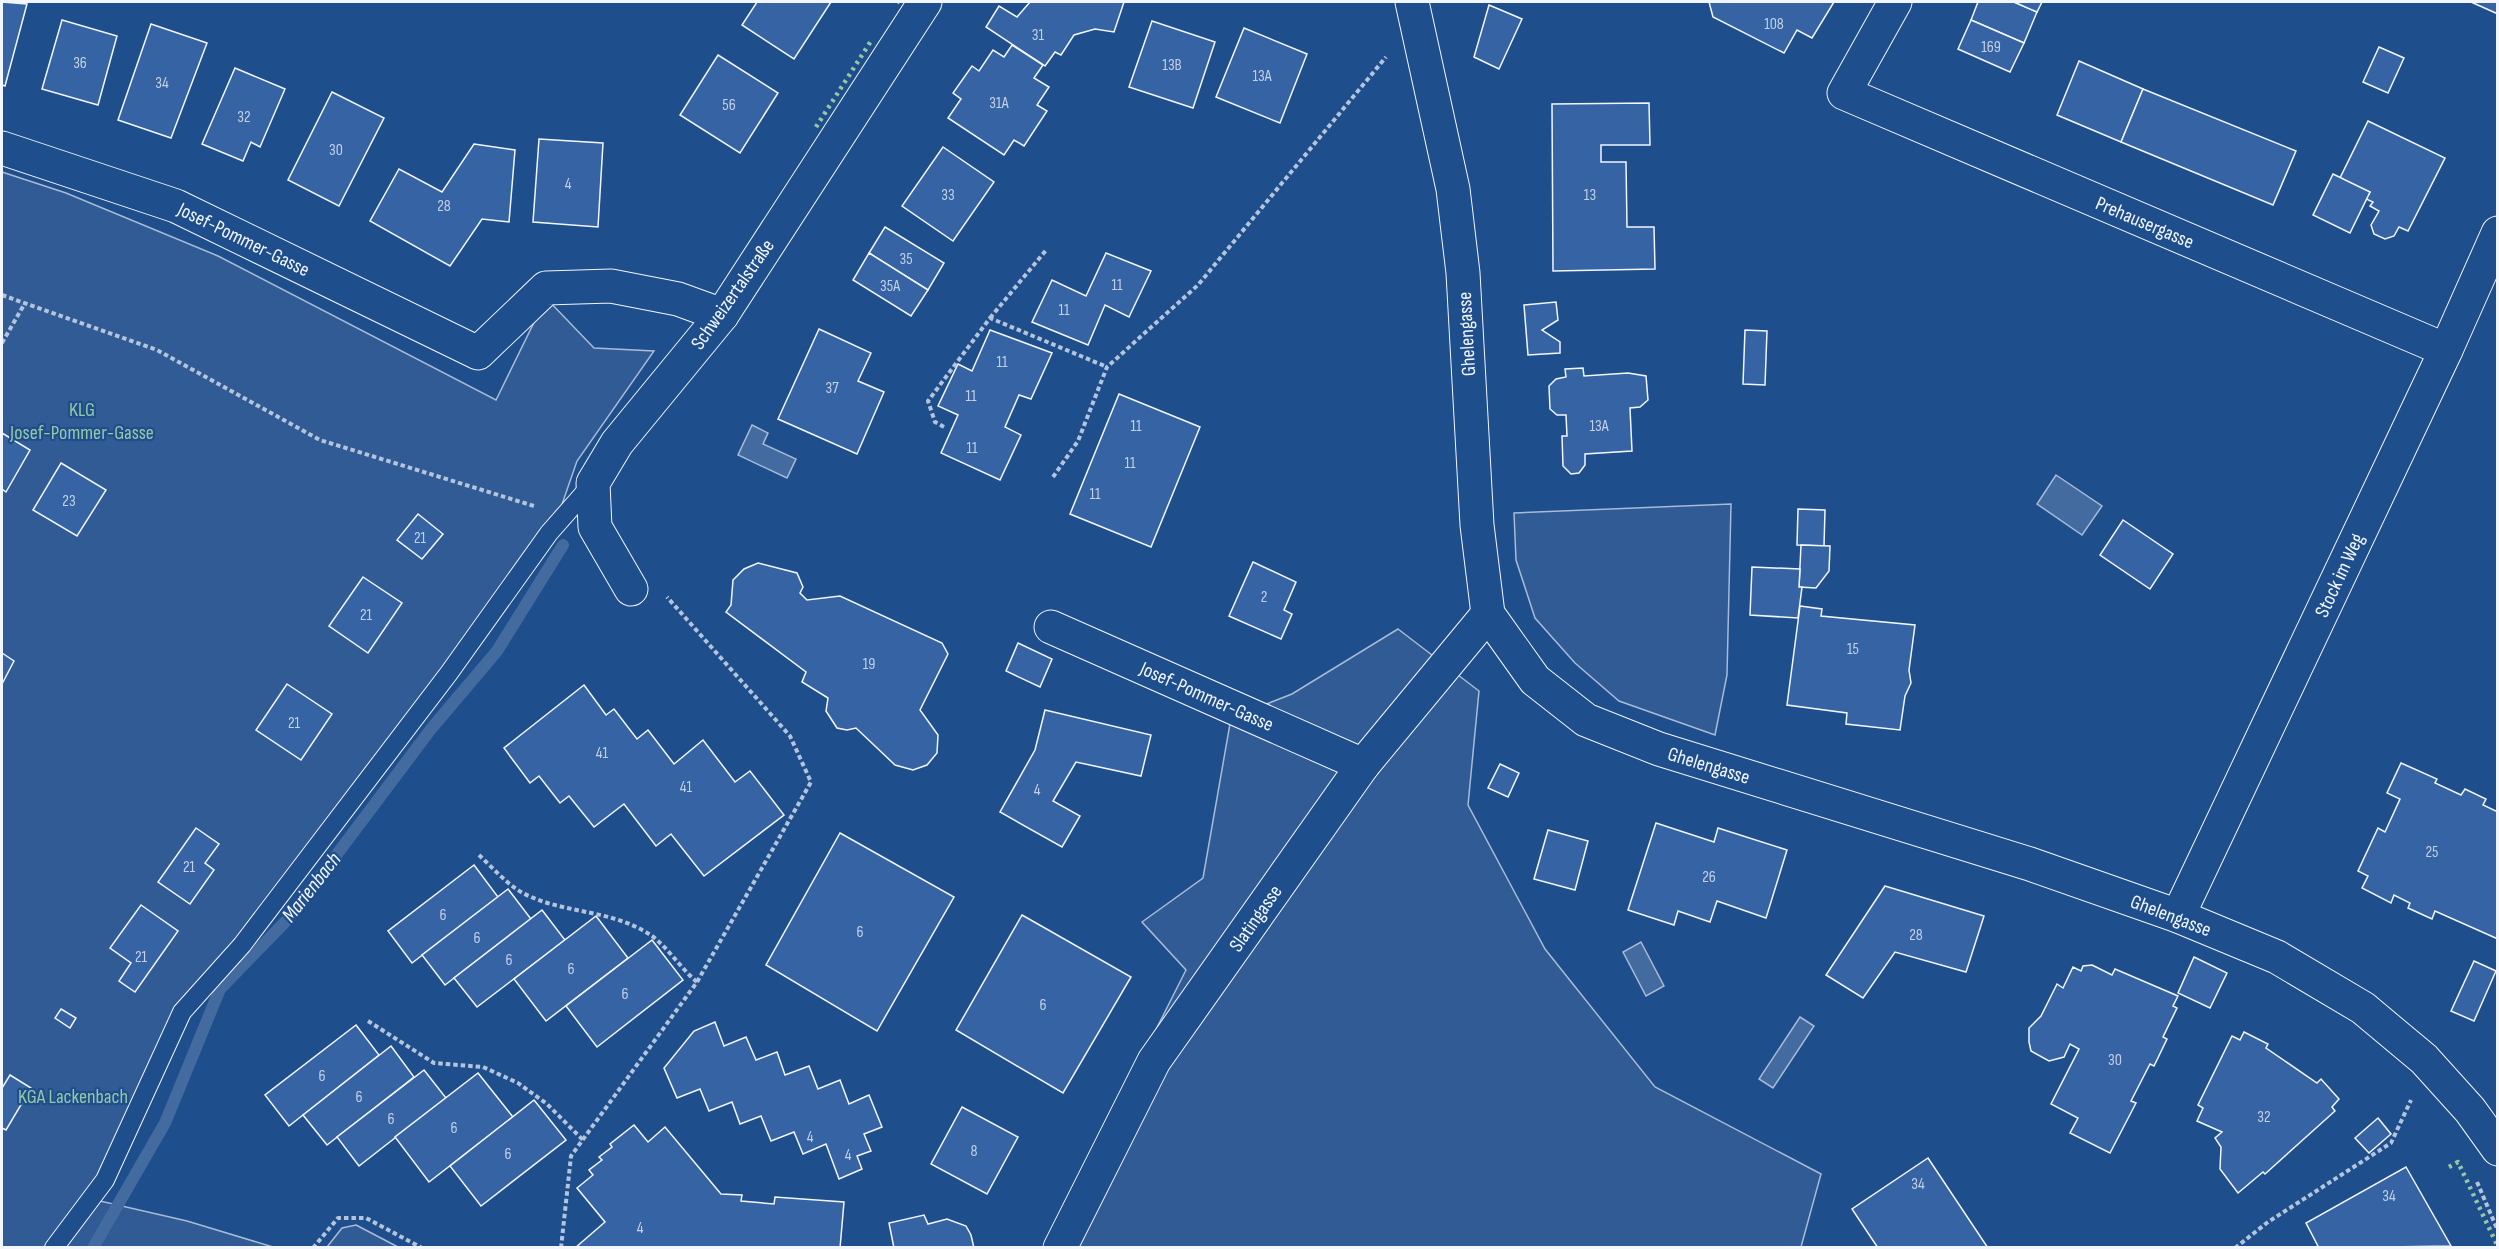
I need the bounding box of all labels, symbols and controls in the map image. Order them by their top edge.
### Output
house number: 108 [1764,15,1784,34]
house number: 31 [1032,26,1045,45]
house number: 169 [1981,38,2001,57]
house number: 36 [73,54,87,73]
house number: 13B [1162,56,1182,75]
house number: 13A [1252,67,1272,86]
house number: 34 [155,74,169,93]
house number: 31A [989,94,1009,113]
house number: 56 [722,96,736,115]
house number: 32 [237,108,251,127]
house number: 30 [329,141,343,160]
house number: 4 [565,175,572,194]
house number: 33 [941,186,955,205]
house number: 13 [1584,186,1596,205]
street label: Prehausergasse [2092,191,2197,254]
street label: Josef-Pommer-Gasse [173,197,313,282]
house number: 28 [437,197,451,216]
street label: Schweizertalstraße [686,235,780,354]
house number: 35 [899,250,913,269]
house number: 11 [1111,276,1123,295]
house number: 35A [880,277,900,296]
street label: Ghelengasse [1453,291,1481,377]
house number: 11 [1058,301,1070,320]
house number: 11 [996,353,1008,372]
house number: 37 [825,379,839,398]
house number: 11 [965,387,977,406]
park label: KLG Josef-Pommer-Gasse [9,398,154,445]
house number: 11 [1130,417,1142,436]
house number: 13A [1589,417,1609,436]
house number: 11 [966,439,978,458]
house number: 11 [1124,454,1136,473]
house number: 11 [1089,485,1101,504]
house number: 23 [62,492,76,511]
house number: 21 [414,529,427,548]
street label: Stock im Weg [2310,530,2370,621]
house number: 2 [1261,588,1267,607]
house number: 21 [360,606,373,625]
house number: 15 [1847,640,1859,659]
house number: 19 [863,655,875,674]
street label: Josef-Pommer-Gasse [1135,656,1277,737]
house number: 21 [288,714,301,733]
street label: Ghelengasse [1665,742,1753,790]
house number: 41 [596,744,609,763]
house number: 41 [680,778,693,797]
house number: 4 [1034,781,1041,800]
house number: 25 [2425,843,2439,862]
water label: Marienbach [276,847,346,927]
house number: 21 [183,858,196,877]
house number: 26 [1702,868,1716,887]
street label: Slatingasse [1224,881,1287,957]
street label: Ghelengasse [2127,890,2214,942]
house number: 6 [439,906,447,925]
house number: 6 [856,923,864,942]
house number: 28 [1909,926,1923,945]
house number: 6 [473,929,481,948]
house number: 21 [135,948,148,967]
house number: 6 [505,951,513,970]
house number: 6 [567,960,575,979]
house number: 6 [621,985,629,1004]
house number: 6 [1039,996,1047,1015]
house number: 30 [2108,1051,2122,1070]
house number: 6 [318,1067,326,1086]
park label: KGA Lackenbach [18,1085,128,1109]
house number: 6 [355,1088,363,1107]
house number: 32 [2257,1108,2271,1127]
house number: 6 [387,1110,395,1129]
house number: 6 [450,1119,458,1138]
house number: 4 [807,1128,814,1147]
house number: 8 [970,1142,978,1161]
house number: 6 [504,1145,512,1164]
house number: 4 [845,1146,852,1165]
house number: 34 [1911,1175,1925,1194]
house number: 34 [2382,1187,2396,1206]
house number: 4 [637,1219,644,1238]

